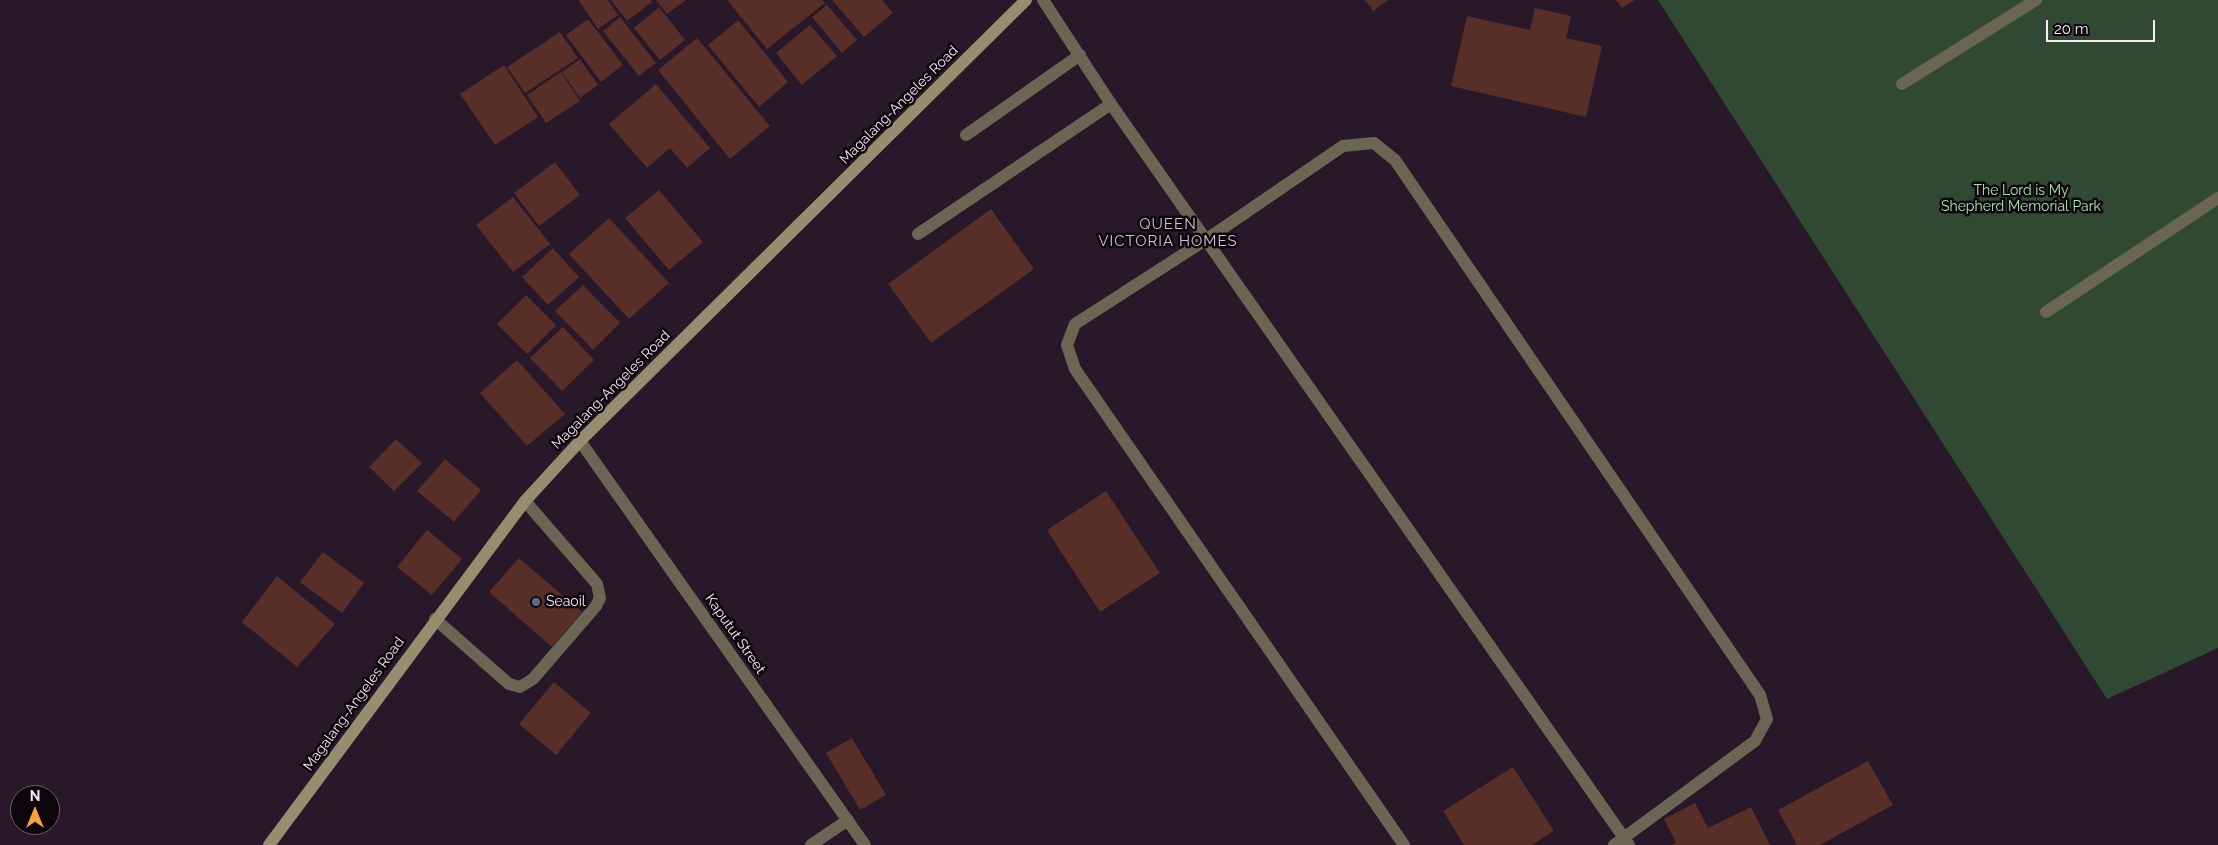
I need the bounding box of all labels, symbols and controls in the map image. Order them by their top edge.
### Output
scale bar [2048,10,2157,42]
text: 20 m [2054,20,2089,38]
street label: Magalang-Angeles Road [836,42,962,168]
park label: The Lord is My Shepherd Memorial Park [1941,183,2101,216]
district label: QUEEN VICTORIA HOMES [1097,215,1239,250]
street label: Magalang-Angeles Road [548,327,674,453]
street label: Kaputut Street [701,591,769,677]
place label: Seaoil [546,594,586,610]
marker: Seaoil [530,596,542,608]
street label: Magalang-Angeles Road [300,634,408,774]
north arrow [10,785,60,835]
text: N [30,788,40,804]

